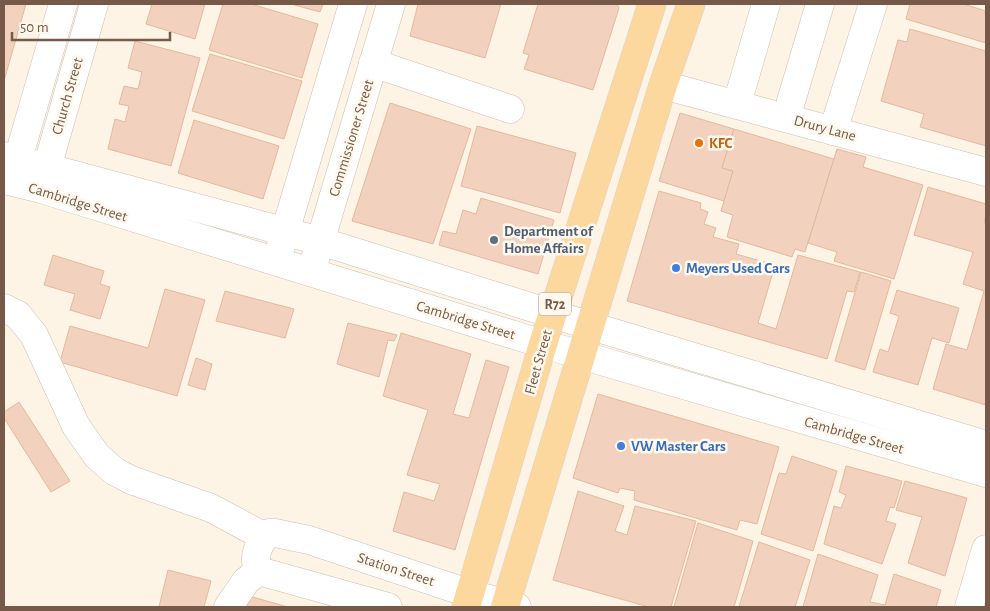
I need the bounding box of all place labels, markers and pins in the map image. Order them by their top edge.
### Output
place label: KFC [709,136,733,151]
marker: KFC [693,137,705,149]
place label: Department of Home Affairs [504,224,594,256]
marker: Department of Home Affairs [488,234,500,246]
place label: Meyers Used Cars [686,261,790,276]
marker: Meyers Used Cars [670,262,682,274]
place label: VW Master Cars [631,439,726,454]
marker: VW Master Cars [615,440,627,452]

